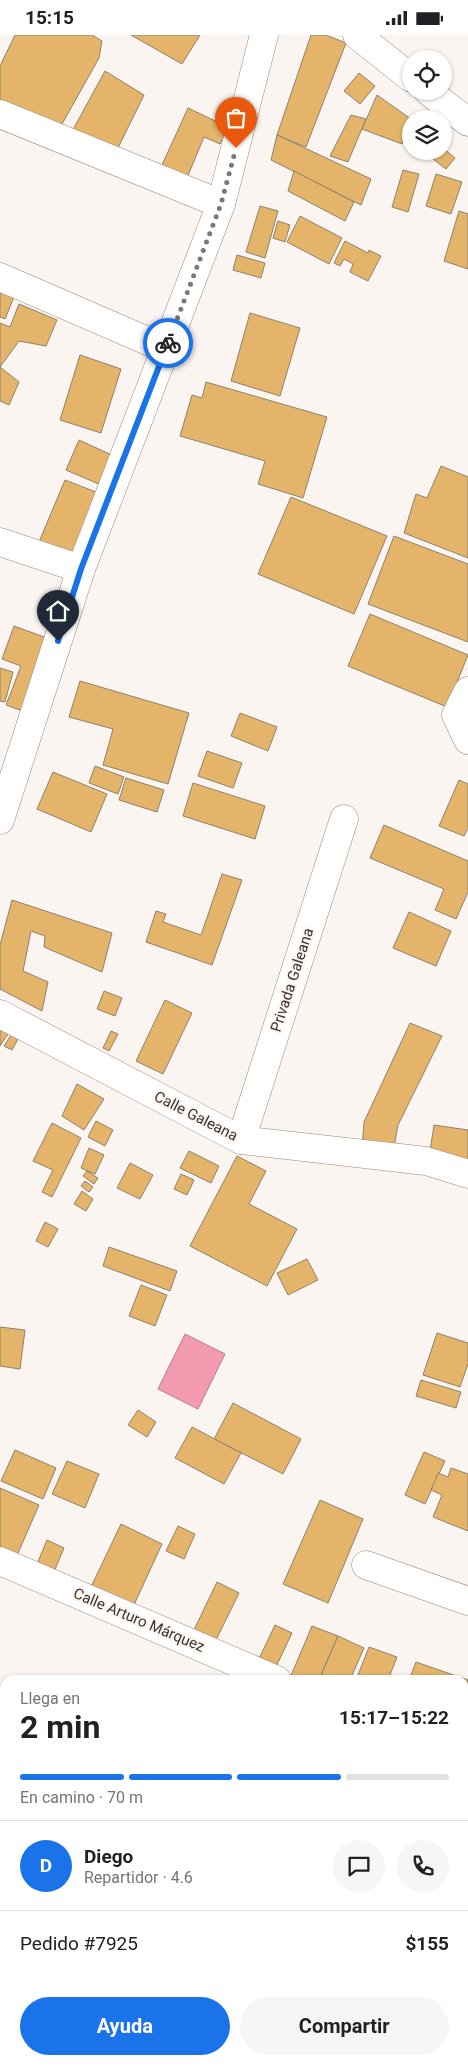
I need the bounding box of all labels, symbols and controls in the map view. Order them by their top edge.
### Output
text: 15:15 [25,6,74,29]
map controls [402,50,452,160]
button: locate [402,50,452,100]
pin [215,97,257,148]
icon: bag [222,104,250,132]
button: layers [402,110,452,160]
courier [143,318,193,368]
icon: bike [154,329,182,357]
pin [37,590,79,641]
icon: home [44,597,72,625]
street label: Privada Galeana [267,926,317,1034]
street label: Calle Galeana [151,1087,241,1145]
street label: Calle Arturo Márquez [71,1584,207,1656]
text: Llega en [20,1689,80,1708]
text: 15:17–15:22 [339,1706,449,1729]
text: 2 min [20,1708,100,1746]
text: En camino · 70 m [20,1788,143,1807]
button: chat [333,1840,385,1892]
button: phone [397,1840,449,1892]
text: Diego [84,1845,133,1868]
text: D [40,1854,52,1877]
text: Repartidor · 4.6 [84,1868,193,1887]
text: Pedido #7925 [20,1932,138,1955]
text: $155 [405,1932,449,1955]
button: Ayuda [20,1997,230,2055]
button: Compartir [240,1997,449,2055]

